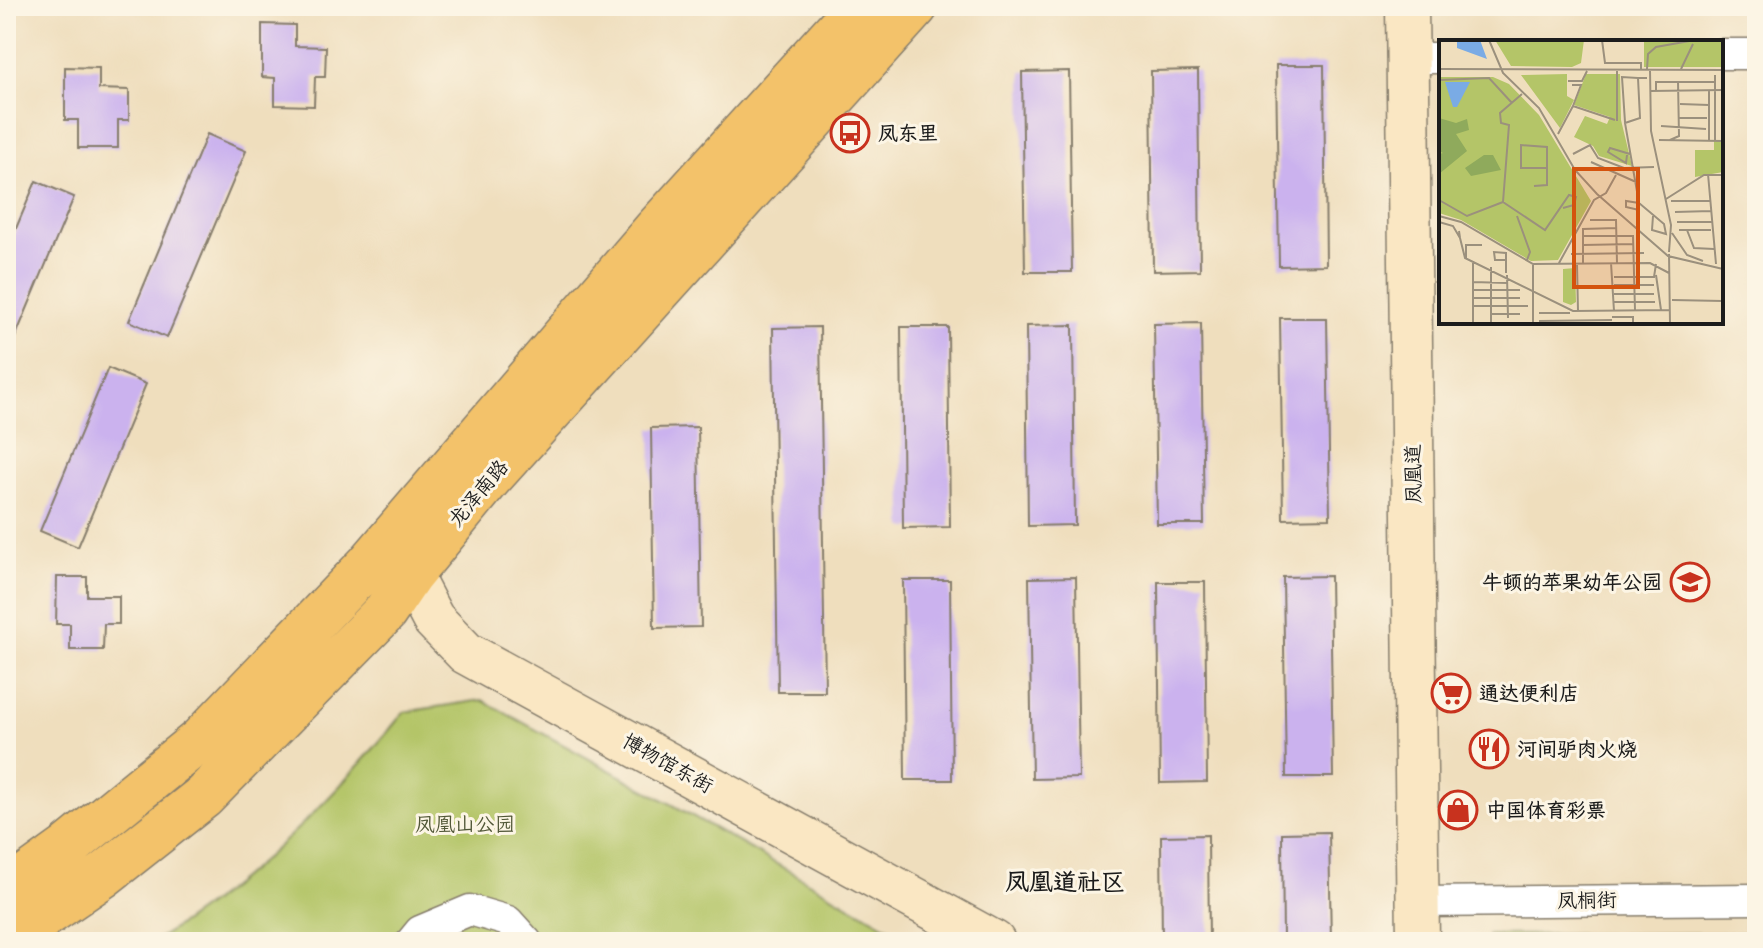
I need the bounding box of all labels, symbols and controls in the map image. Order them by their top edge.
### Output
inset map [1439,40,1723,324]
bus stop icon: 凤东里 [829,112,871,154]
place label: 凤东里 [878,120,938,146]
street label: 凤凰道 [1399,444,1427,504]
street label: 龙泽南路 [442,453,514,532]
school or university icon: 牛顿的苹果幼年公园 [1669,561,1711,603]
place label: 牛顿的苹果幼年公园 [1482,569,1662,595]
supermarket icon: 通达便利店 [1430,672,1472,714]
place label: 通达便利店 [1479,680,1579,706]
street label: 博物馆东街 [618,727,718,799]
restaurant icon: 河间驴肉火烧 [1468,728,1510,770]
place label: 河间驴肉火烧 [1517,736,1637,762]
shop icon: 中国体育彩票 [1437,789,1479,831]
place label: 中国体育彩票 [1486,797,1606,823]
park label: 凤凰山公园 [415,811,515,837]
district label: 凤凰道社区 [1005,866,1125,898]
street label: 凤桐街 [1557,886,1617,914]

